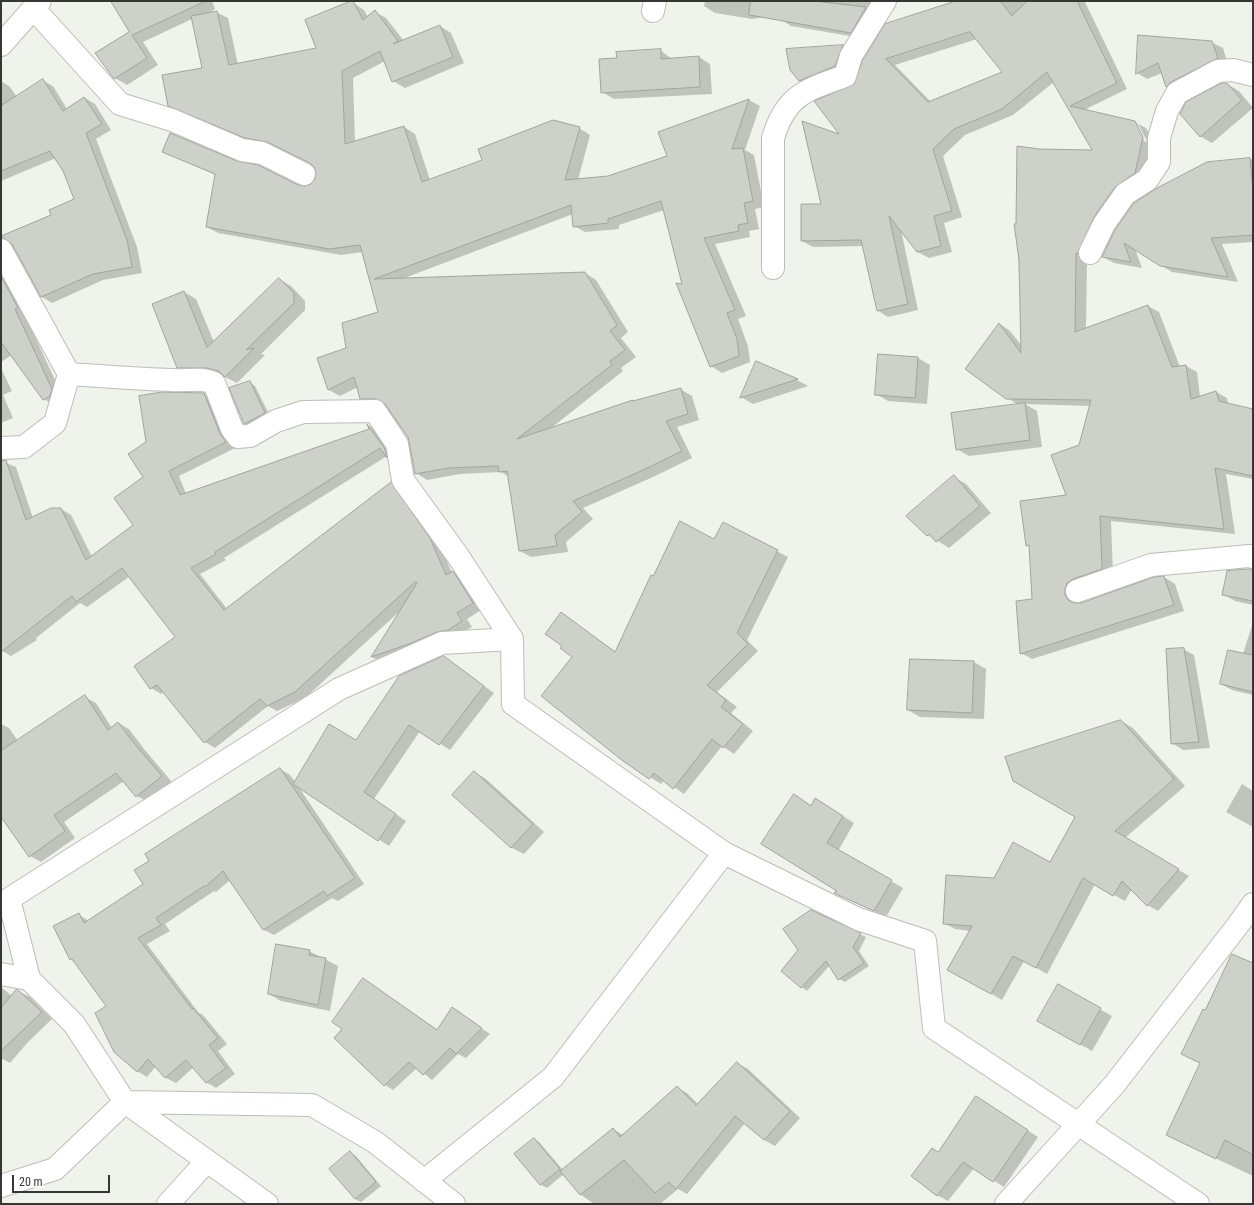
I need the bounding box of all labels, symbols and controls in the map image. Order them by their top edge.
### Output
scale bar [14,1167,112,1193]
text: 20 m [19,1175,43,1189]

